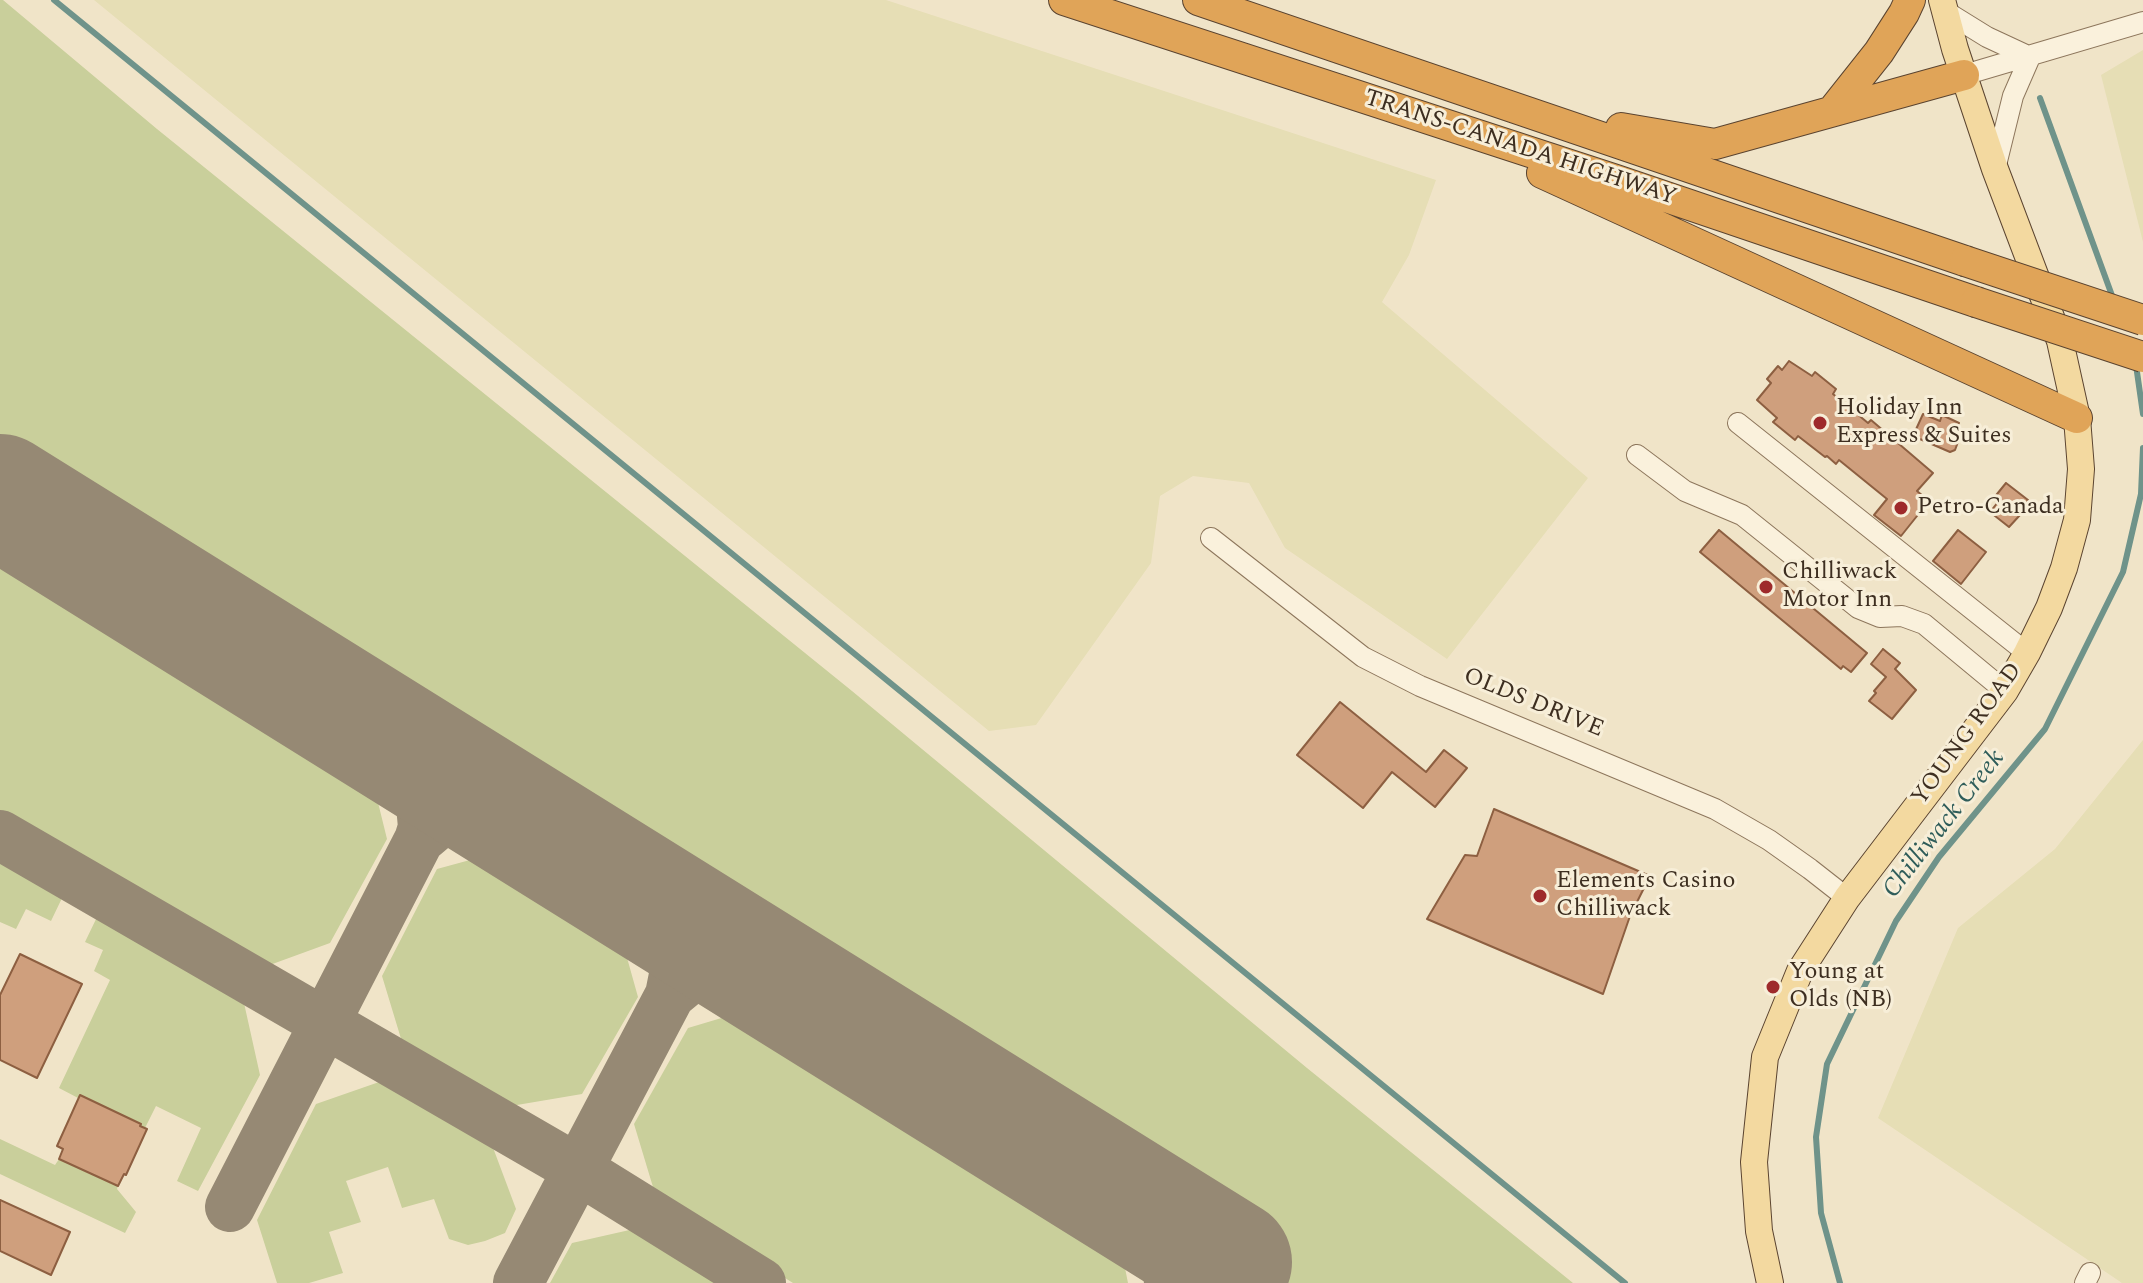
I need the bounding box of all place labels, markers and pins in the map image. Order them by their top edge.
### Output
place label: Holiday Inn Express & Suites [1836,395,2012,451]
marker: Holiday Inn Express & Suites [1811,414,1829,432]
place label: Petro-Canada [1917,494,2064,522]
marker: Petro-Canada [1892,499,1910,517]
place label: Chilliwack Motor Inn [1782,559,1897,615]
marker: Chilliwack Motor Inn [1757,578,1775,596]
place label: Elements Casino Chilliwack [1556,868,1735,924]
marker: Elements Casino Chilliwack [1531,887,1549,905]
place label: Young at Olds (NB) [1789,959,1892,1015]
marker: Young at Olds (NB) [1764,978,1782,996]

